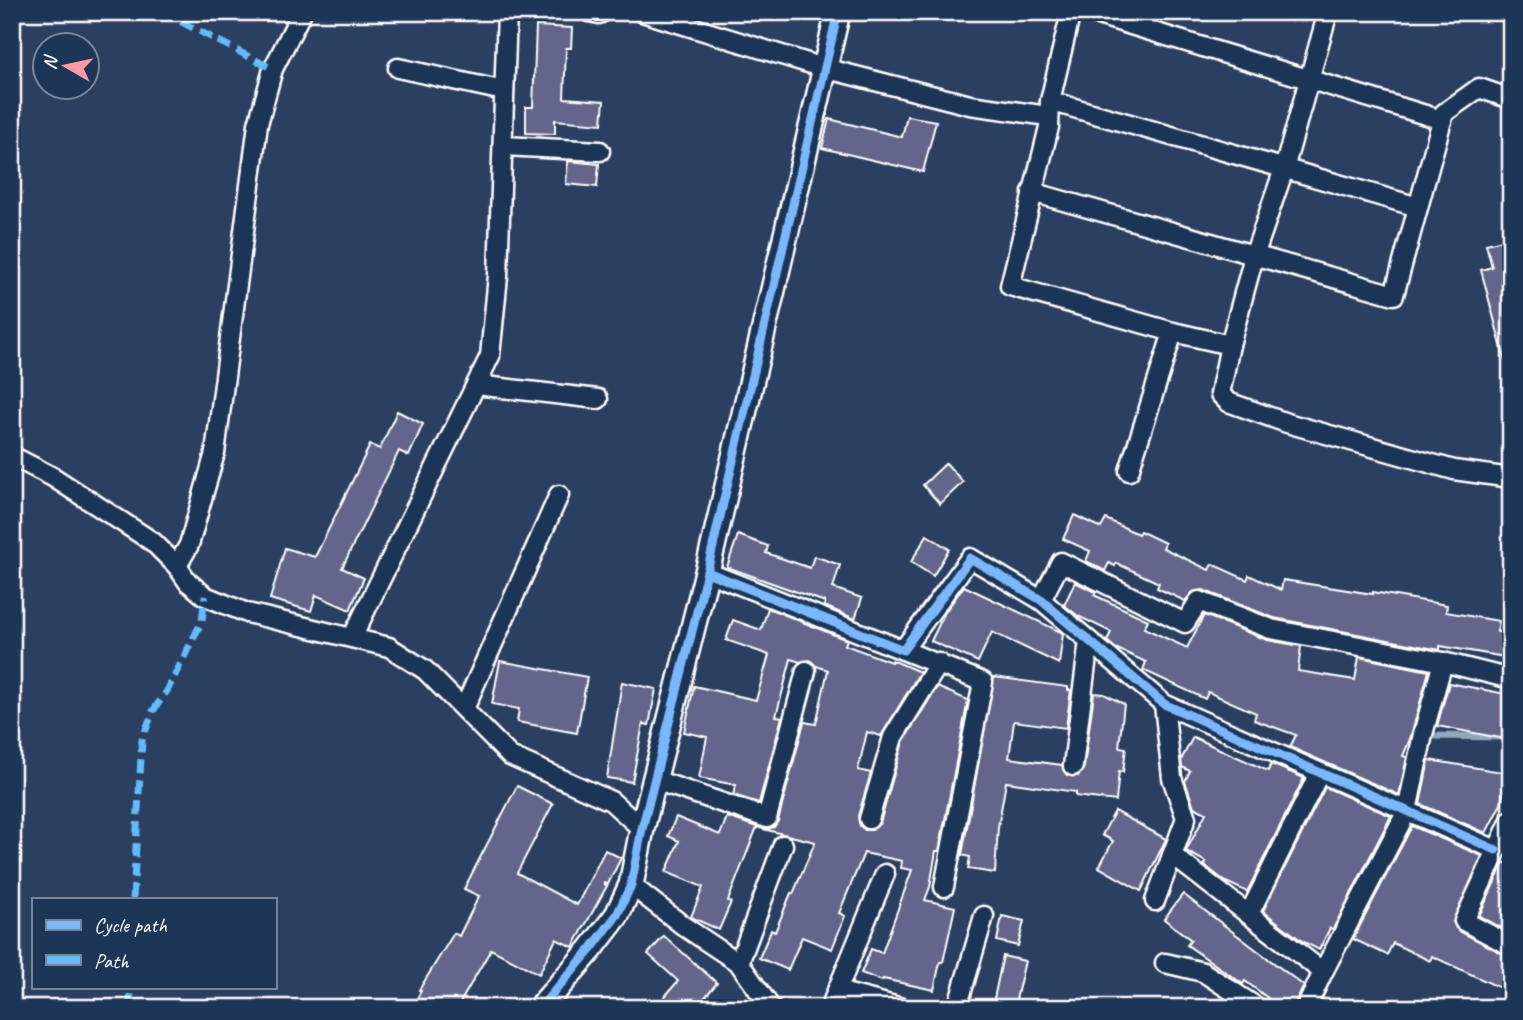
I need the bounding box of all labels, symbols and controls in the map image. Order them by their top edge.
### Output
north arrow [32,32,102,102]
text: N [37,53,63,71]
legend [32,898,276,988]
text: Cycle path [94,912,167,938]
text: Path [94,948,130,974]

